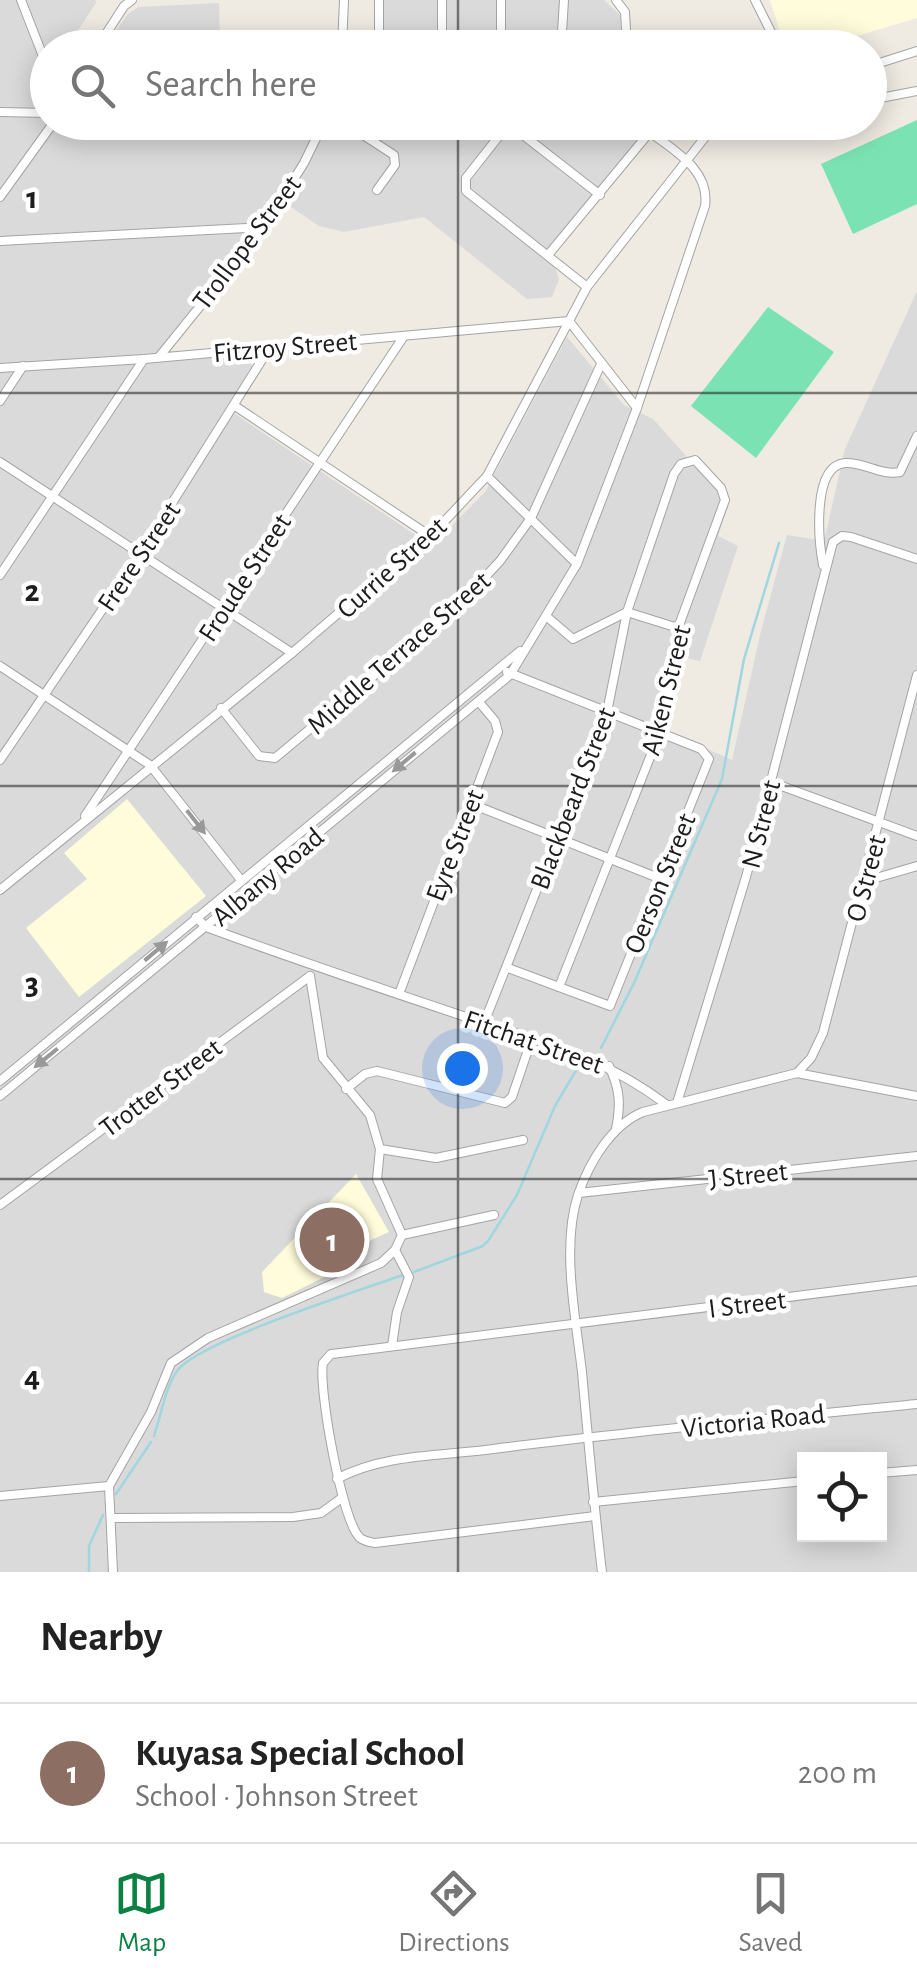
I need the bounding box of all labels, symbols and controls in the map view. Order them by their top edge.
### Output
search box [30,30,887,140]
icon: search [65,58,120,113]
text: Search here [145,66,317,104]
street label: Trollope Street [188,171,307,316]
text: 1 [26,182,38,214]
street label: Fitzroy Street [212,328,358,368]
street label: Frere Street [93,497,186,617]
street label: Froude Street [194,509,297,647]
street label: Currie Street [332,512,452,625]
street label: Middle Terrace Street [303,567,496,740]
text: 2 [24,575,40,607]
street label: Aiken Street [637,622,697,758]
street label: Blackbeard Street [526,704,621,894]
one-way arrow [392,751,417,773]
street label: N Street [738,778,786,871]
street label: Eyre Street [422,786,490,905]
one-way arrow [185,809,206,835]
street label: Oerson Street [620,810,702,958]
street label: Albany Road [207,823,330,932]
street label: O Street [842,832,892,925]
one-way arrow [143,941,168,962]
text: 3 [25,968,39,1000]
street label: Fitchat Street [460,1006,607,1080]
street label: Trotter Street [95,1034,227,1143]
your location [437,1043,488,1094]
one-way arrow [33,1047,58,1068]
street label: J Street [707,1158,789,1194]
pin: 1 [300,1202,364,1278]
street label: I Street [707,1286,788,1324]
text: 4 [24,1361,40,1393]
street label: Victoria Road [680,1401,826,1443]
map controls [797,1452,887,1542]
button: locate [797,1452,887,1542]
text: Nearby [40,1616,163,1658]
text: Kuyasa Special School [135,1735,465,1773]
text: 1 [67,1757,78,1789]
text: 200 m [798,1757,877,1789]
text: School · Johnson Street [135,1780,418,1812]
tab: Map [114,1866,169,1960]
tab: Directions [398,1866,510,1960]
tab: Saved [739,1866,803,1960]

